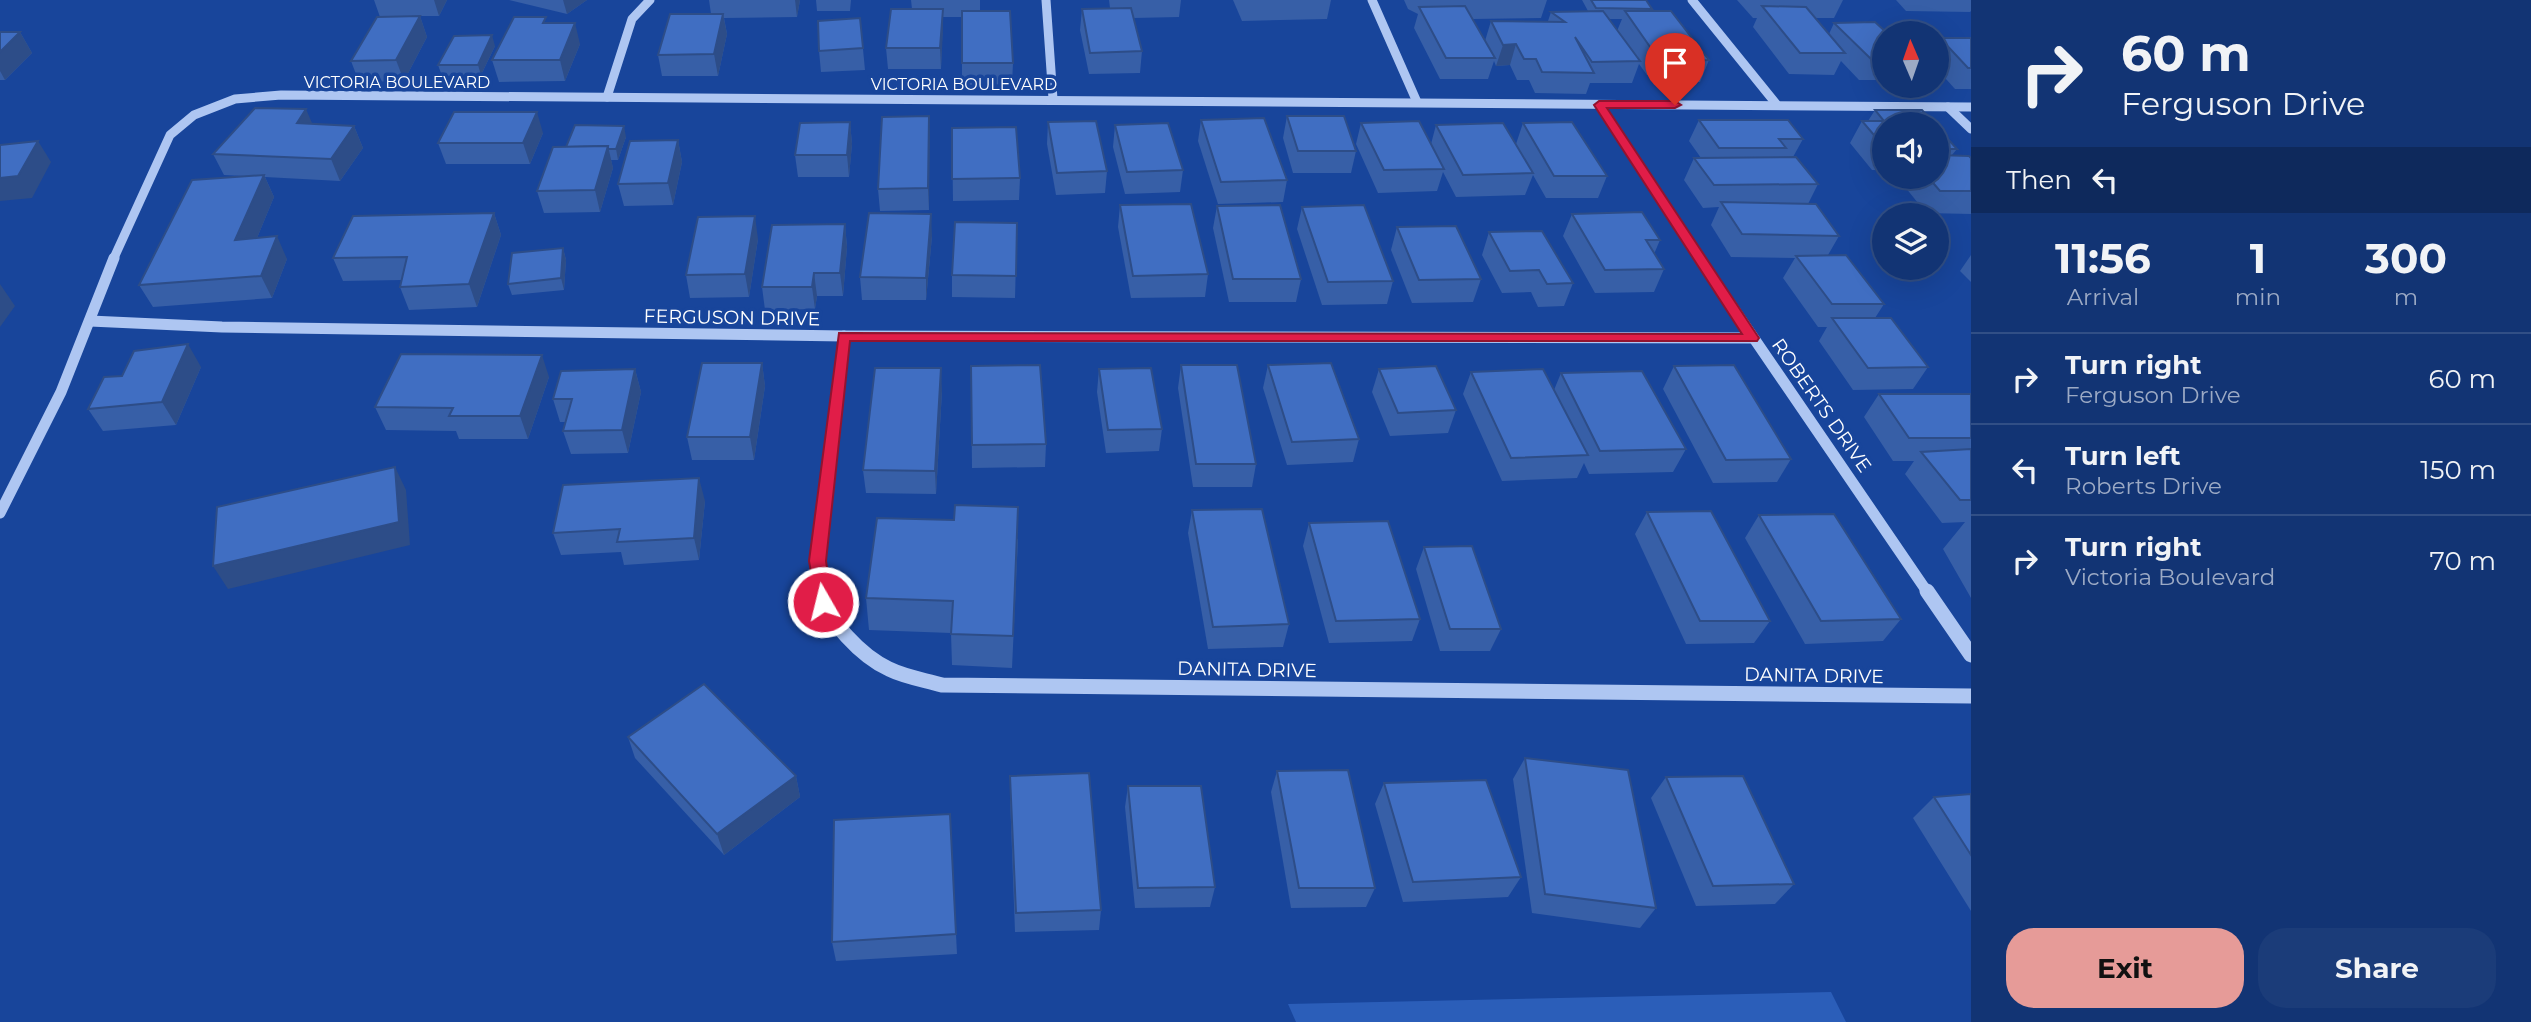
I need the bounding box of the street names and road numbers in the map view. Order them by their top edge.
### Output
street label: VICTORIA BOULEVARD [304,73,490,92]
street label: VICTORIA BOULEVARD [871,75,1057,94]
street label: FERGUSON DRIVE [643,304,821,331]
street label: ROBERTS DRIVE [1767,334,1876,477]
street label: DANITA DRIVE [1177,657,1317,682]
street label: DANITA DRIVE [1744,663,1884,688]

